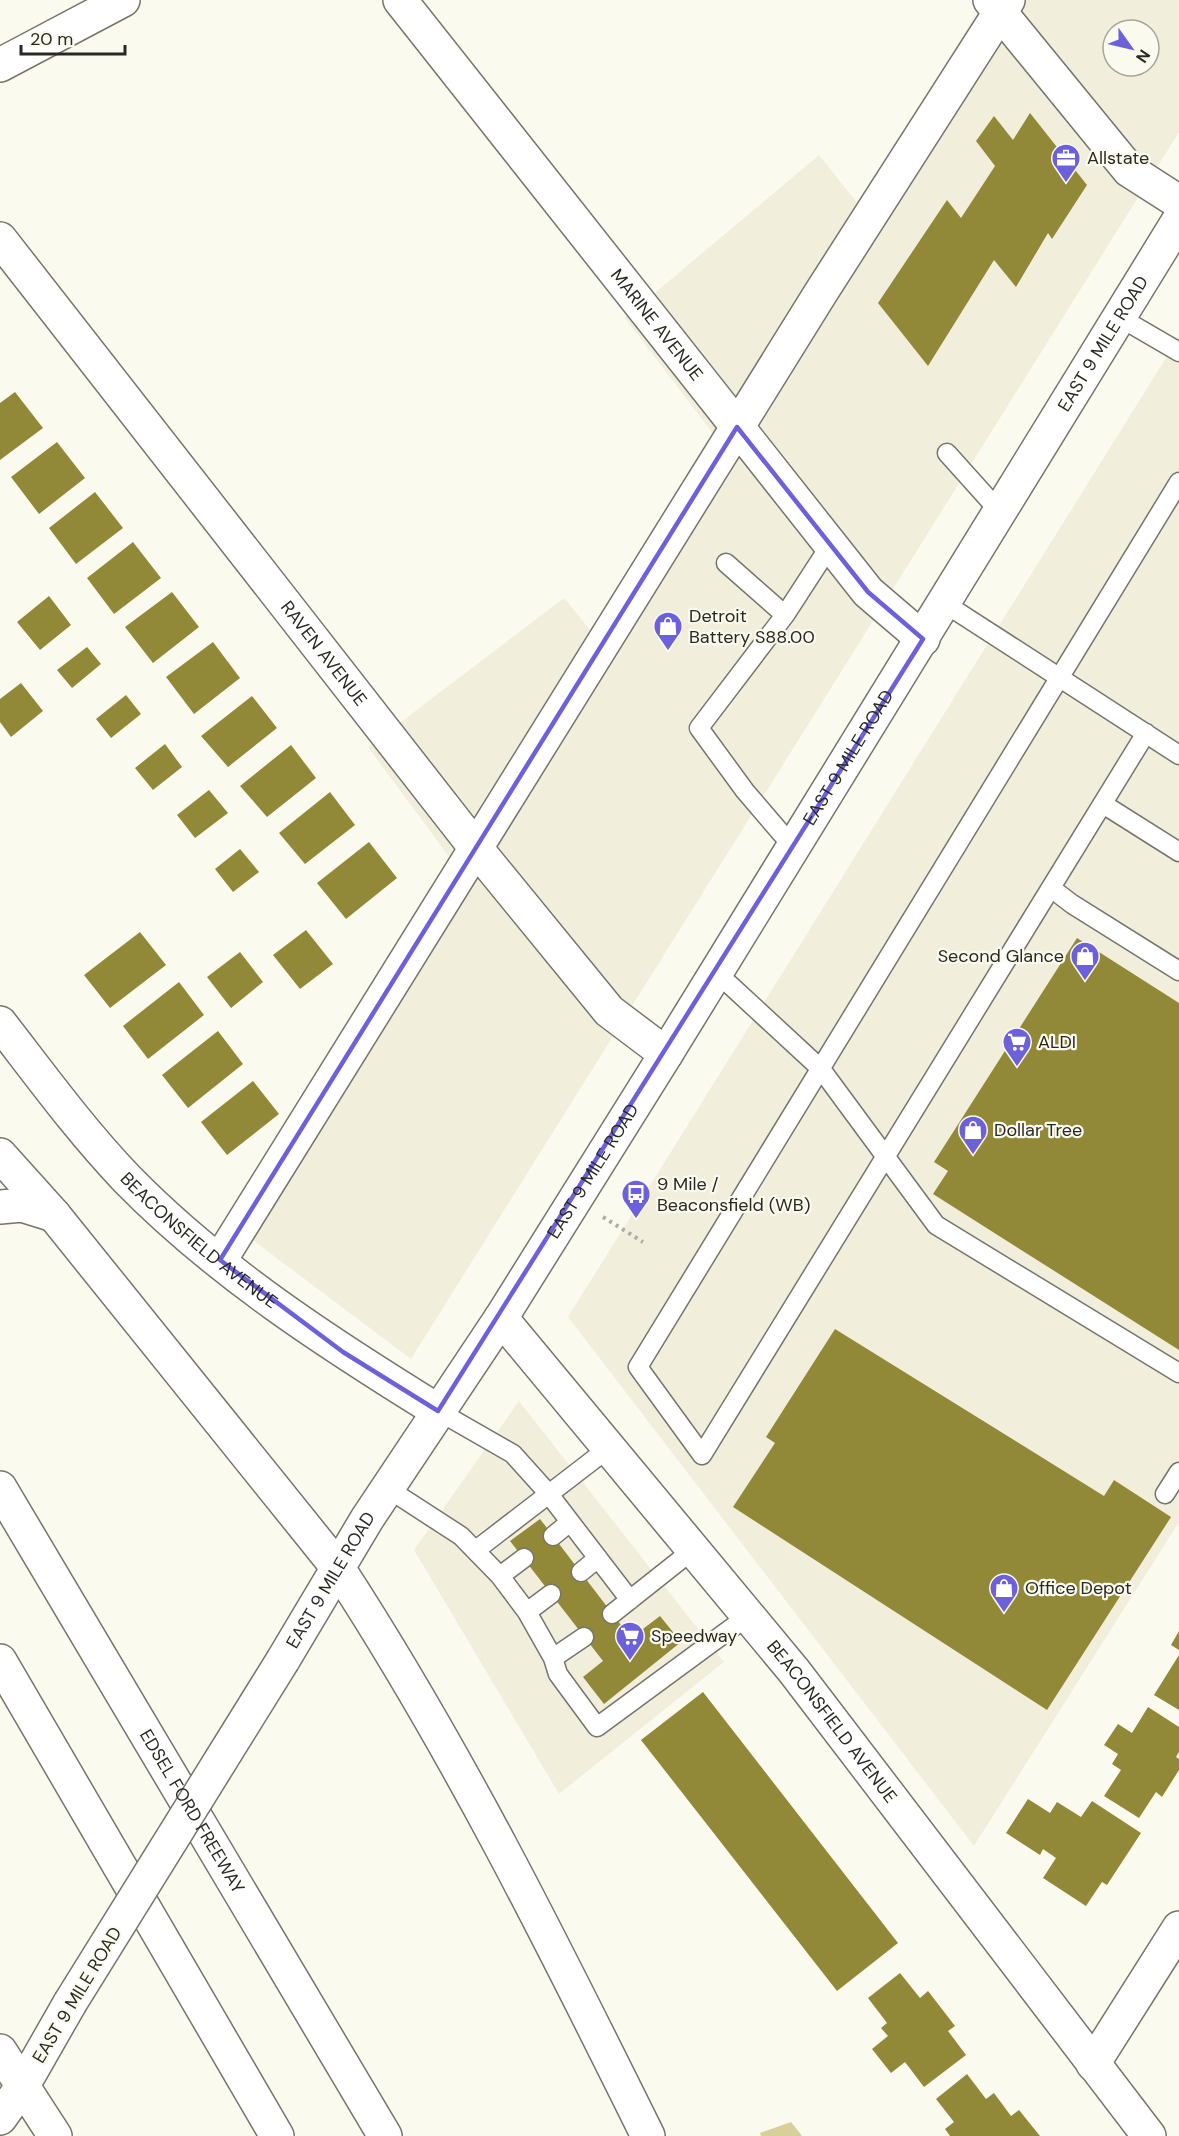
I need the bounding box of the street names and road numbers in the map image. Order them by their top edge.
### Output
street label: MARINE AVENUE [605,264,708,386]
street label: EAST 9 MILE ROAD [1052,271,1154,416]
street label: RAVEN AVENUE [275,596,372,711]
street label: EAST 9 MILE ROAD [797,685,899,830]
street label: EAST 9 MILE ROAD [542,1099,644,1243]
street label: BEACONSFIELD AVENUE [115,1167,282,1314]
street label: EAST 9 MILE ROAD [281,1507,381,1653]
street label: BEACONSFIELD AVENUE [761,1635,902,1808]
street label: EDSEL FORD FREEWAY [134,1725,250,1898]
street label: EAST 9 MILE ROAD [27,1922,127,2068]

